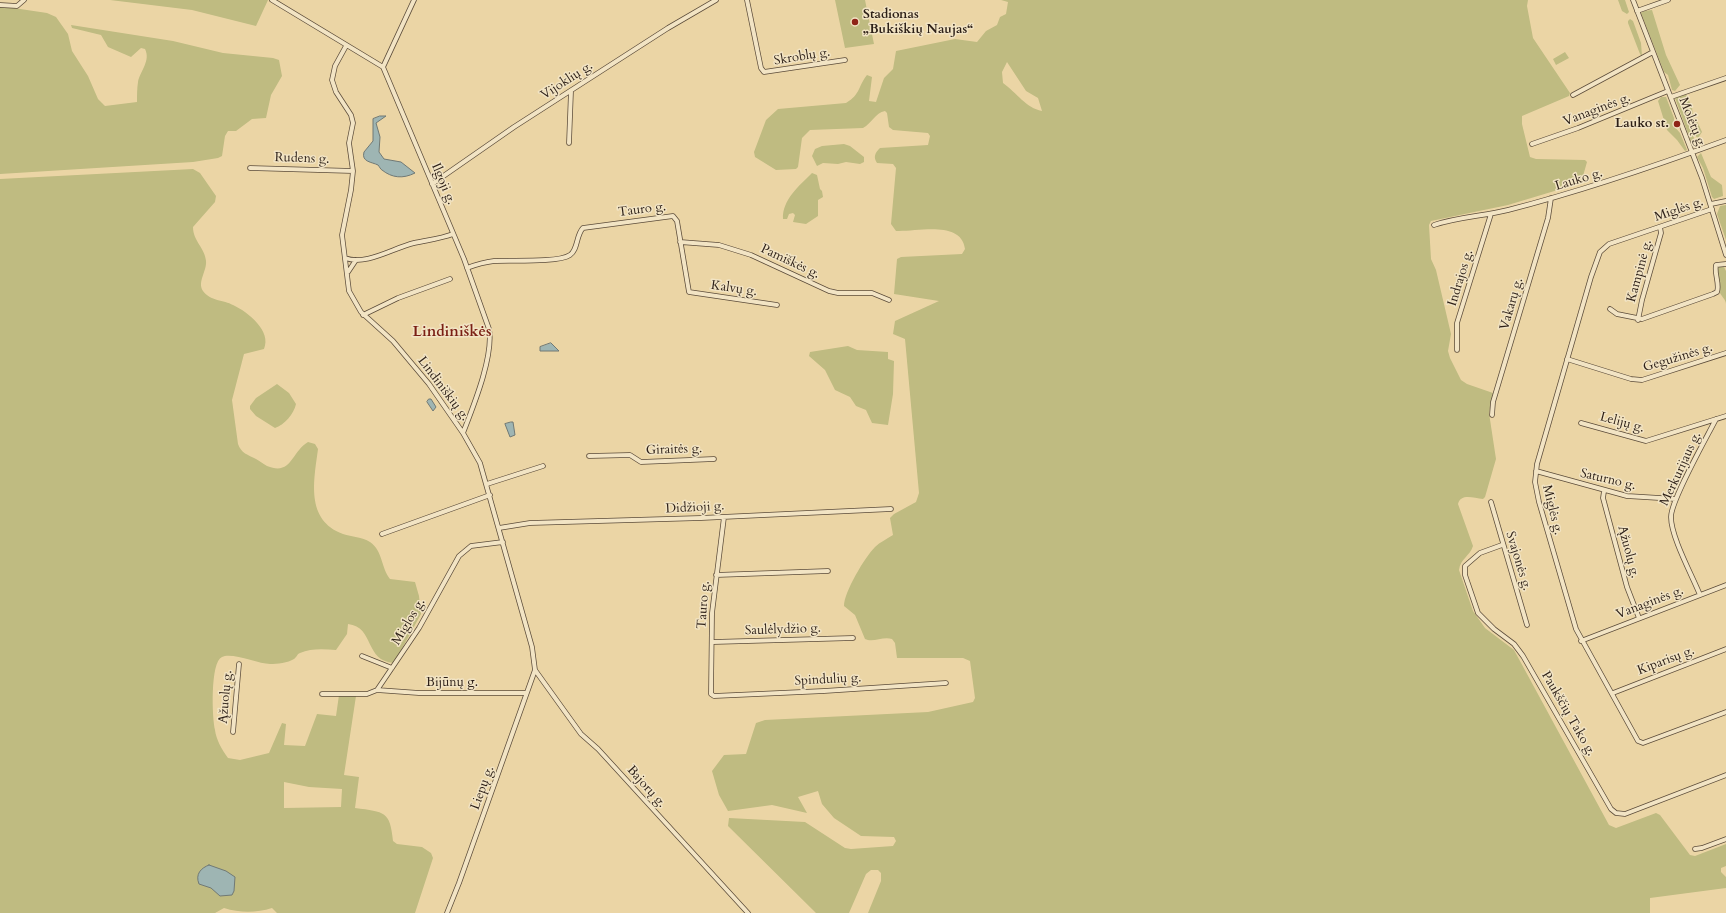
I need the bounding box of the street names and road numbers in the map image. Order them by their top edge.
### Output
street label: Skroblų g. [773,45,831,69]
street label: Vijoklių g. [538,58,596,104]
street label: Vanaginės g. [1561,90,1633,130]
street label: Molėtų g. [1675,95,1709,151]
street label: Rudens g. [274,150,330,168]
street label: Ilgoji g. [427,161,459,207]
street label: Lauko g. [1553,165,1605,195]
street label: Miglės g. [1652,194,1706,226]
street label: Tauro g. [617,199,667,221]
street label: Kampinė g. [1624,238,1656,304]
street label: Pamiškės g. [758,242,822,282]
street label: Indrajos g. [1445,248,1477,308]
street label: Vakarų g. [1497,276,1527,332]
street label: Kalvų g. [710,278,758,300]
street label: Gegužinės g. [1641,340,1715,376]
street label: Lindiniškių g. [414,354,472,424]
street label: Lelijų g. [1598,410,1646,436]
street label: Merkurijaus g. [1657,429,1705,509]
street label: Giraitės g. [646,441,702,459]
street label: Saturno g. [1579,466,1637,494]
street label: Miglės g. [1538,483,1566,537]
street label: Didžioji g. [665,499,725,517]
street label: Ąžuolų g. [1614,524,1642,580]
street label: Svajonės g. [1502,530,1534,592]
street label: Tauro g. [695,580,713,630]
street label: Vanaginės g. [1614,583,1686,623]
street label: Miglos g. [389,596,429,648]
street label: Saulėlydžio g. [745,621,821,639]
street label: Kiparisų g. [1635,643,1697,679]
street label: Paukščių Tako g. [1537,669,1599,759]
street label: Ąžuolų g. [216,670,236,724]
street label: Spindulių g. [794,670,862,690]
street label: Bijūnų g. [426,675,478,691]
street label: Bajorų g. [623,763,669,811]
street label: Liepų g. [468,764,498,812]

